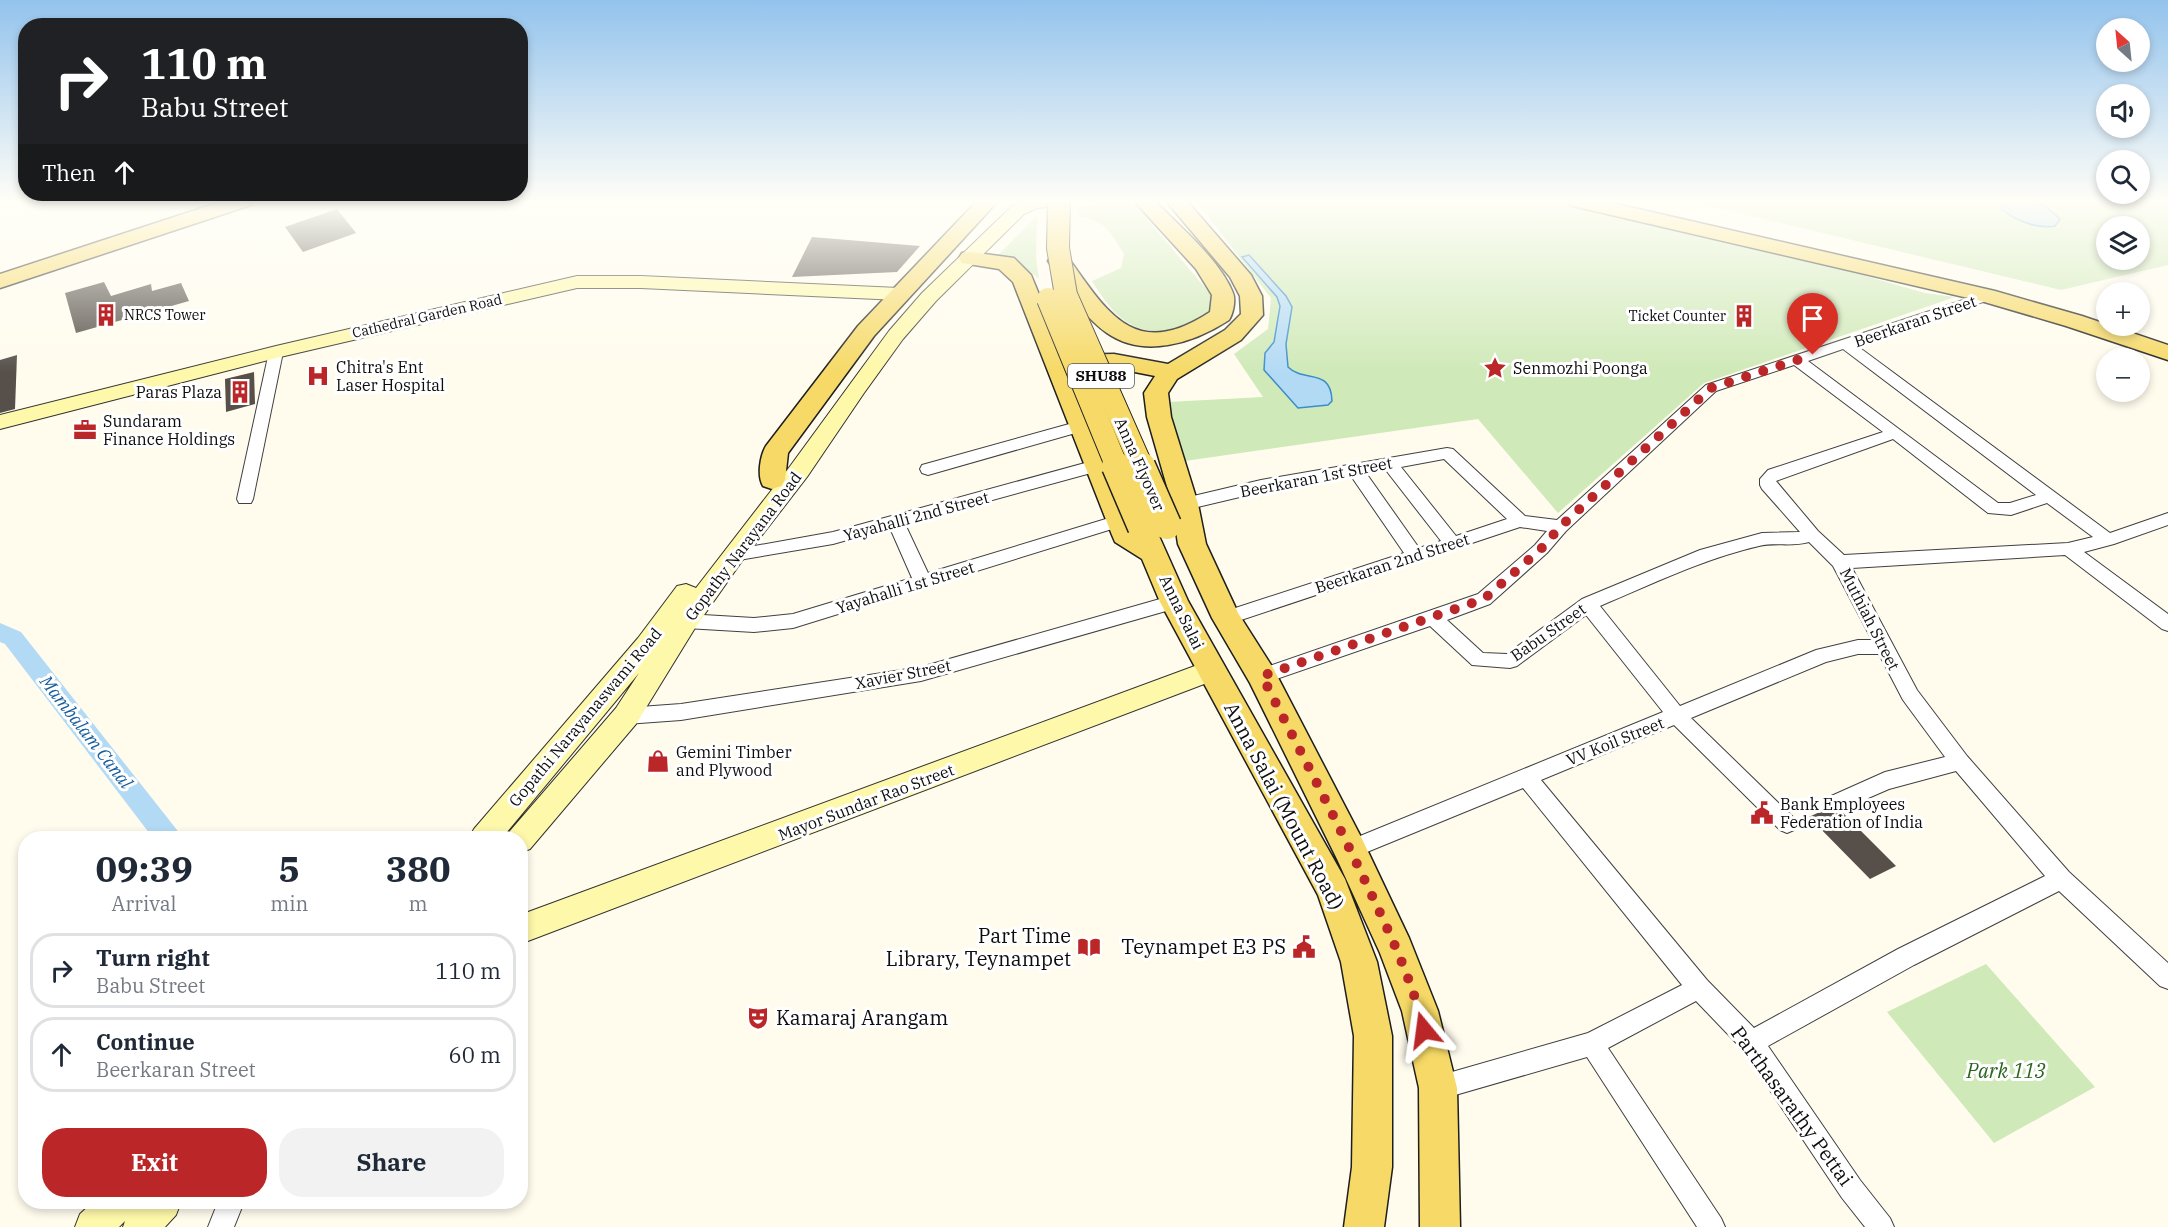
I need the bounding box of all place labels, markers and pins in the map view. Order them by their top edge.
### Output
pin [1787,293,1838,355]
building icon: NRCS Tower [93,302,119,328]
building icon: Ticket Counter [1731,303,1757,329]
place label: NRCS Tower [124,306,206,324]
place label: Ticket Counter [1628,307,1727,325]
place icon: Senmozhi Poonga [1482,355,1508,381]
place label: Chitra's Ent Laser Hospital [336,357,445,395]
place label: Senmozhi Poonga [1513,358,1648,378]
hospital icon: Chitra's Ent Laser Hospital [305,363,331,389]
building icon: Paras Plaza [227,379,253,405]
place label: Paras Plaza [136,382,222,402]
place label: Sundaram Finance Holdings [103,411,235,449]
office icon: Sundaram Finance Holdings [72,417,98,443]
place label: Gemini Timber and Plywood [676,742,792,780]
shop icon: Gemini Timber and Plywood [645,748,671,774]
place label: Bank Employees Federation of India [1780,794,1923,832]
public building icon: Bank Employees Federation of India [1749,800,1775,826]
place label: Part Time Library, Teynampet [886,922,1071,972]
place label: Teynampet E3 PS [1121,933,1286,960]
library icon: Part Time Library, Teynampet [1076,934,1102,960]
public building icon: Teynampet E3 PS [1291,934,1317,960]
place label: Kamaraj Arangam [776,1004,948,1031]
theatre icon: Kamaraj Arangam [745,1005,771,1031]

